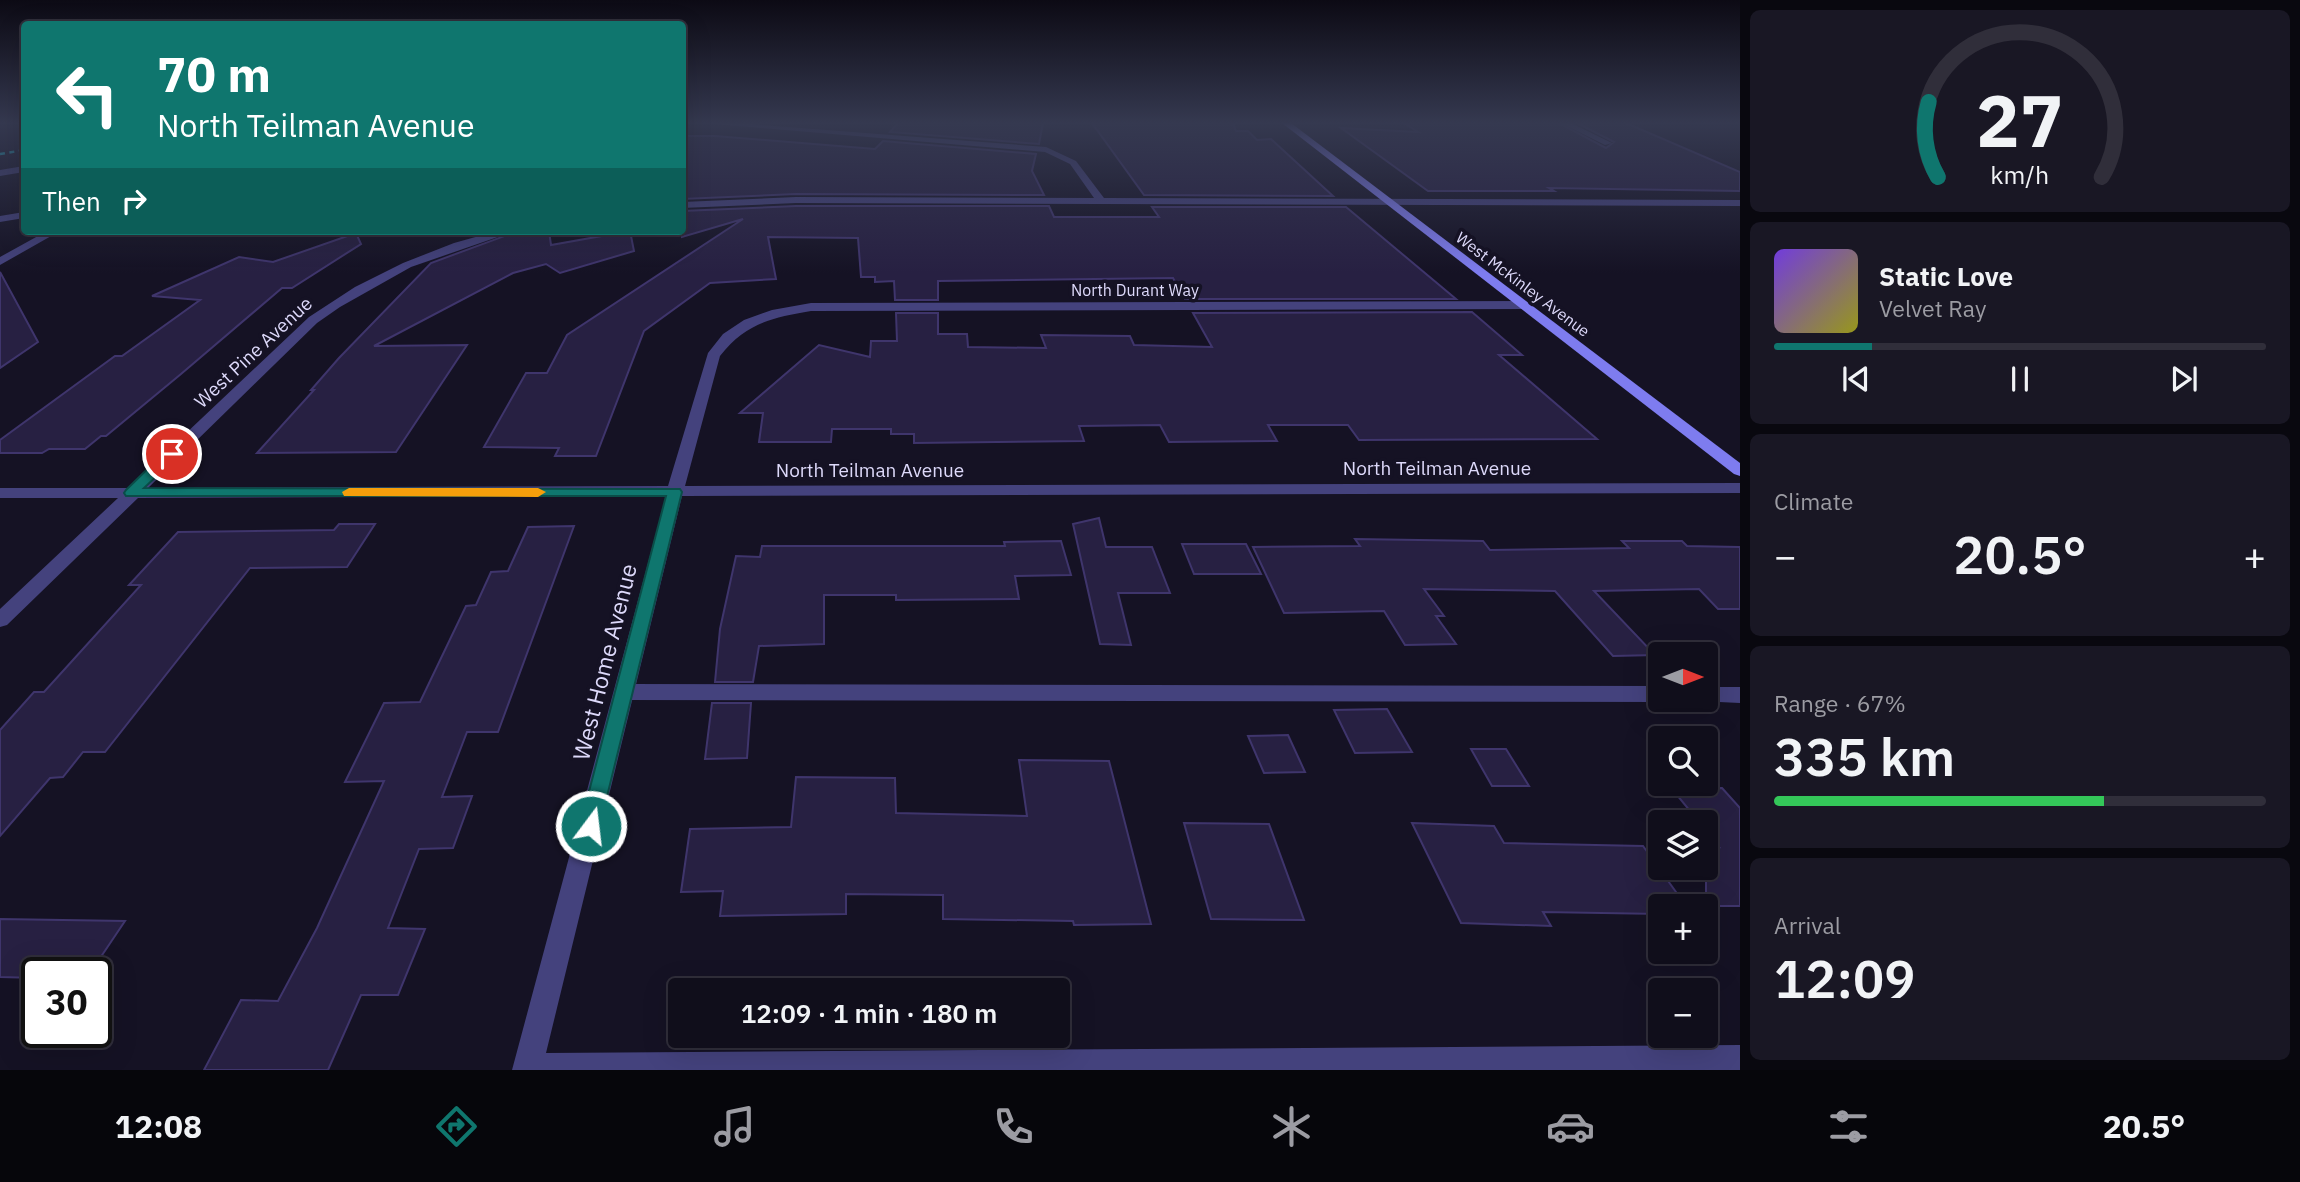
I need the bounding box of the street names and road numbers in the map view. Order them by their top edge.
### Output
street label: West McKinley Avenue [1452,227,1594,341]
street label: North Durant Way [1071,280,1199,300]
street label: West Pine Avenue [189,291,317,413]
street label: North Teilman Avenue [1343,456,1531,480]
street label: North Teilman Avenue [776,458,964,482]
street label: West Home Avenue [565,560,643,763]

